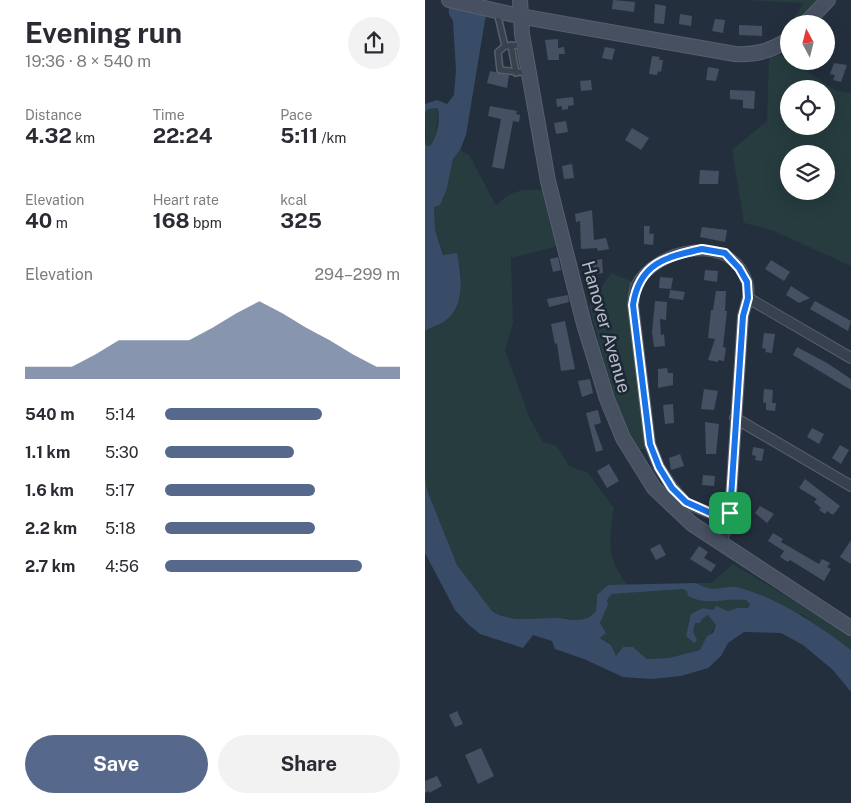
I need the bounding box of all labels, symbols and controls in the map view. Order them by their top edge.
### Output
north arrow [780,15,835,70]
map controls [780,15,835,200]
text: Evening run [25,16,182,49]
button: share [348,17,400,69]
text: 19:36 · 8 × 540 m [25,52,151,71]
button: locate [780,80,835,135]
text: Distance [25,107,82,123]
text: Time [153,107,185,123]
text: Pace [280,107,312,123]
text: 4.32 [25,123,72,148]
text: 22:24 [153,123,213,148]
text: 5:11 [280,123,318,148]
text: km [72,130,95,146]
text: /km [318,130,346,146]
button: layers [780,145,835,200]
text: Elevation [25,192,84,208]
text: Heart rate [153,192,219,208]
text: kcal [280,192,307,208]
text: 40 [25,208,52,233]
text: 168 [153,208,190,233]
text: 325 [280,208,322,233]
text: m [52,215,68,231]
text: bpm [190,215,222,231]
street label: Hanover Avenue [578,258,635,395]
text: Elevation [25,265,93,284]
text: 294–299 m [314,265,400,284]
text: 540 m [25,405,75,424]
text: 5:14 [105,405,135,424]
text: 1.1 km [25,443,70,462]
text: 5:30 [105,443,139,462]
text: 1.6 km [25,481,74,500]
text: 5:17 [105,481,135,500]
pin [709,492,751,534]
icon: arrive [716,499,744,527]
text: 2.2 km [25,519,77,538]
text: 5:18 [105,519,136,538]
text: 2.7 km [25,557,75,576]
text: 4:56 [105,557,139,576]
button: Save [25,735,208,793]
button: Share [218,735,400,793]

